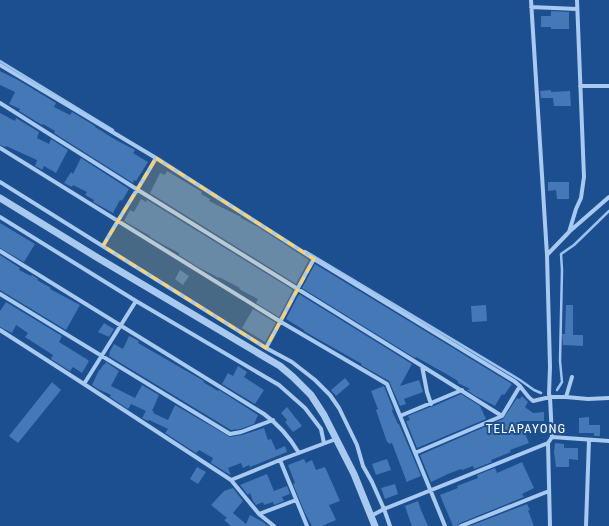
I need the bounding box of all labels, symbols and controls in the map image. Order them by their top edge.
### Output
district label: TELAPAYONG [486,421,566,436]

